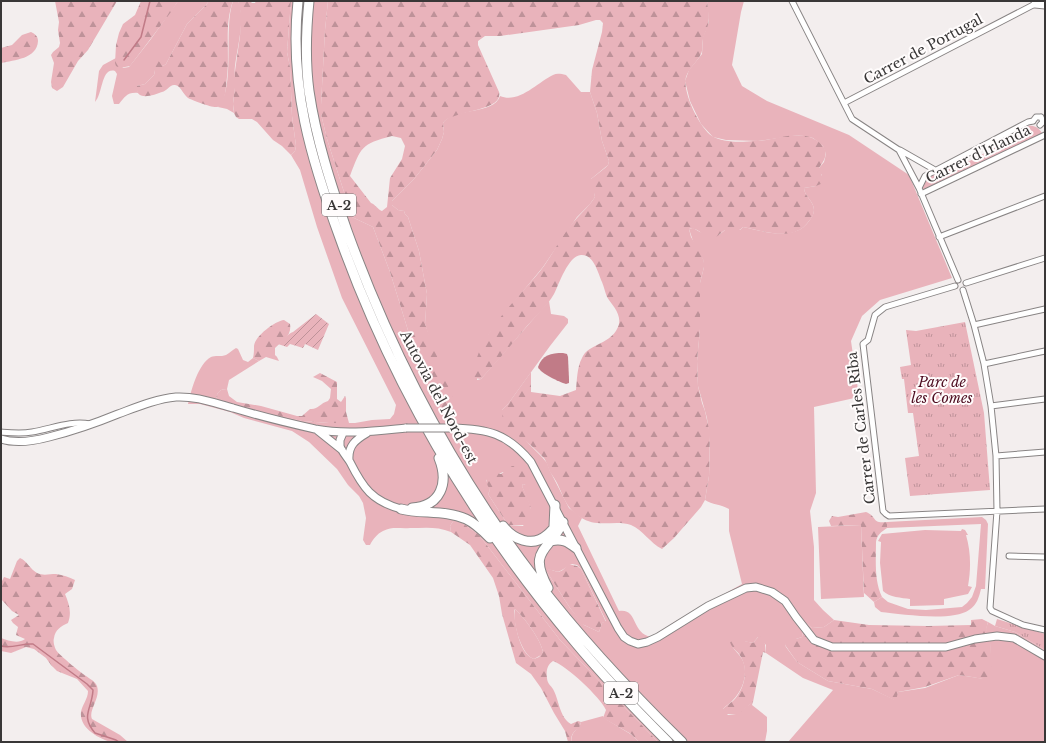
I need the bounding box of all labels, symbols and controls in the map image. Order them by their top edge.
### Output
street label: Carrer de Portugal [860,10,986,88]
street label: Carrer d'Irlanda [923,121,1034,187]
road number: A-2 [322,194,356,216]
street label: Autovia del Nord-est [396,326,482,467]
street label: Carrer de Carles Riba [843,351,879,505]
park label: Parc de les Comes [911,373,973,407]
road number: A-2 [604,682,638,704]

